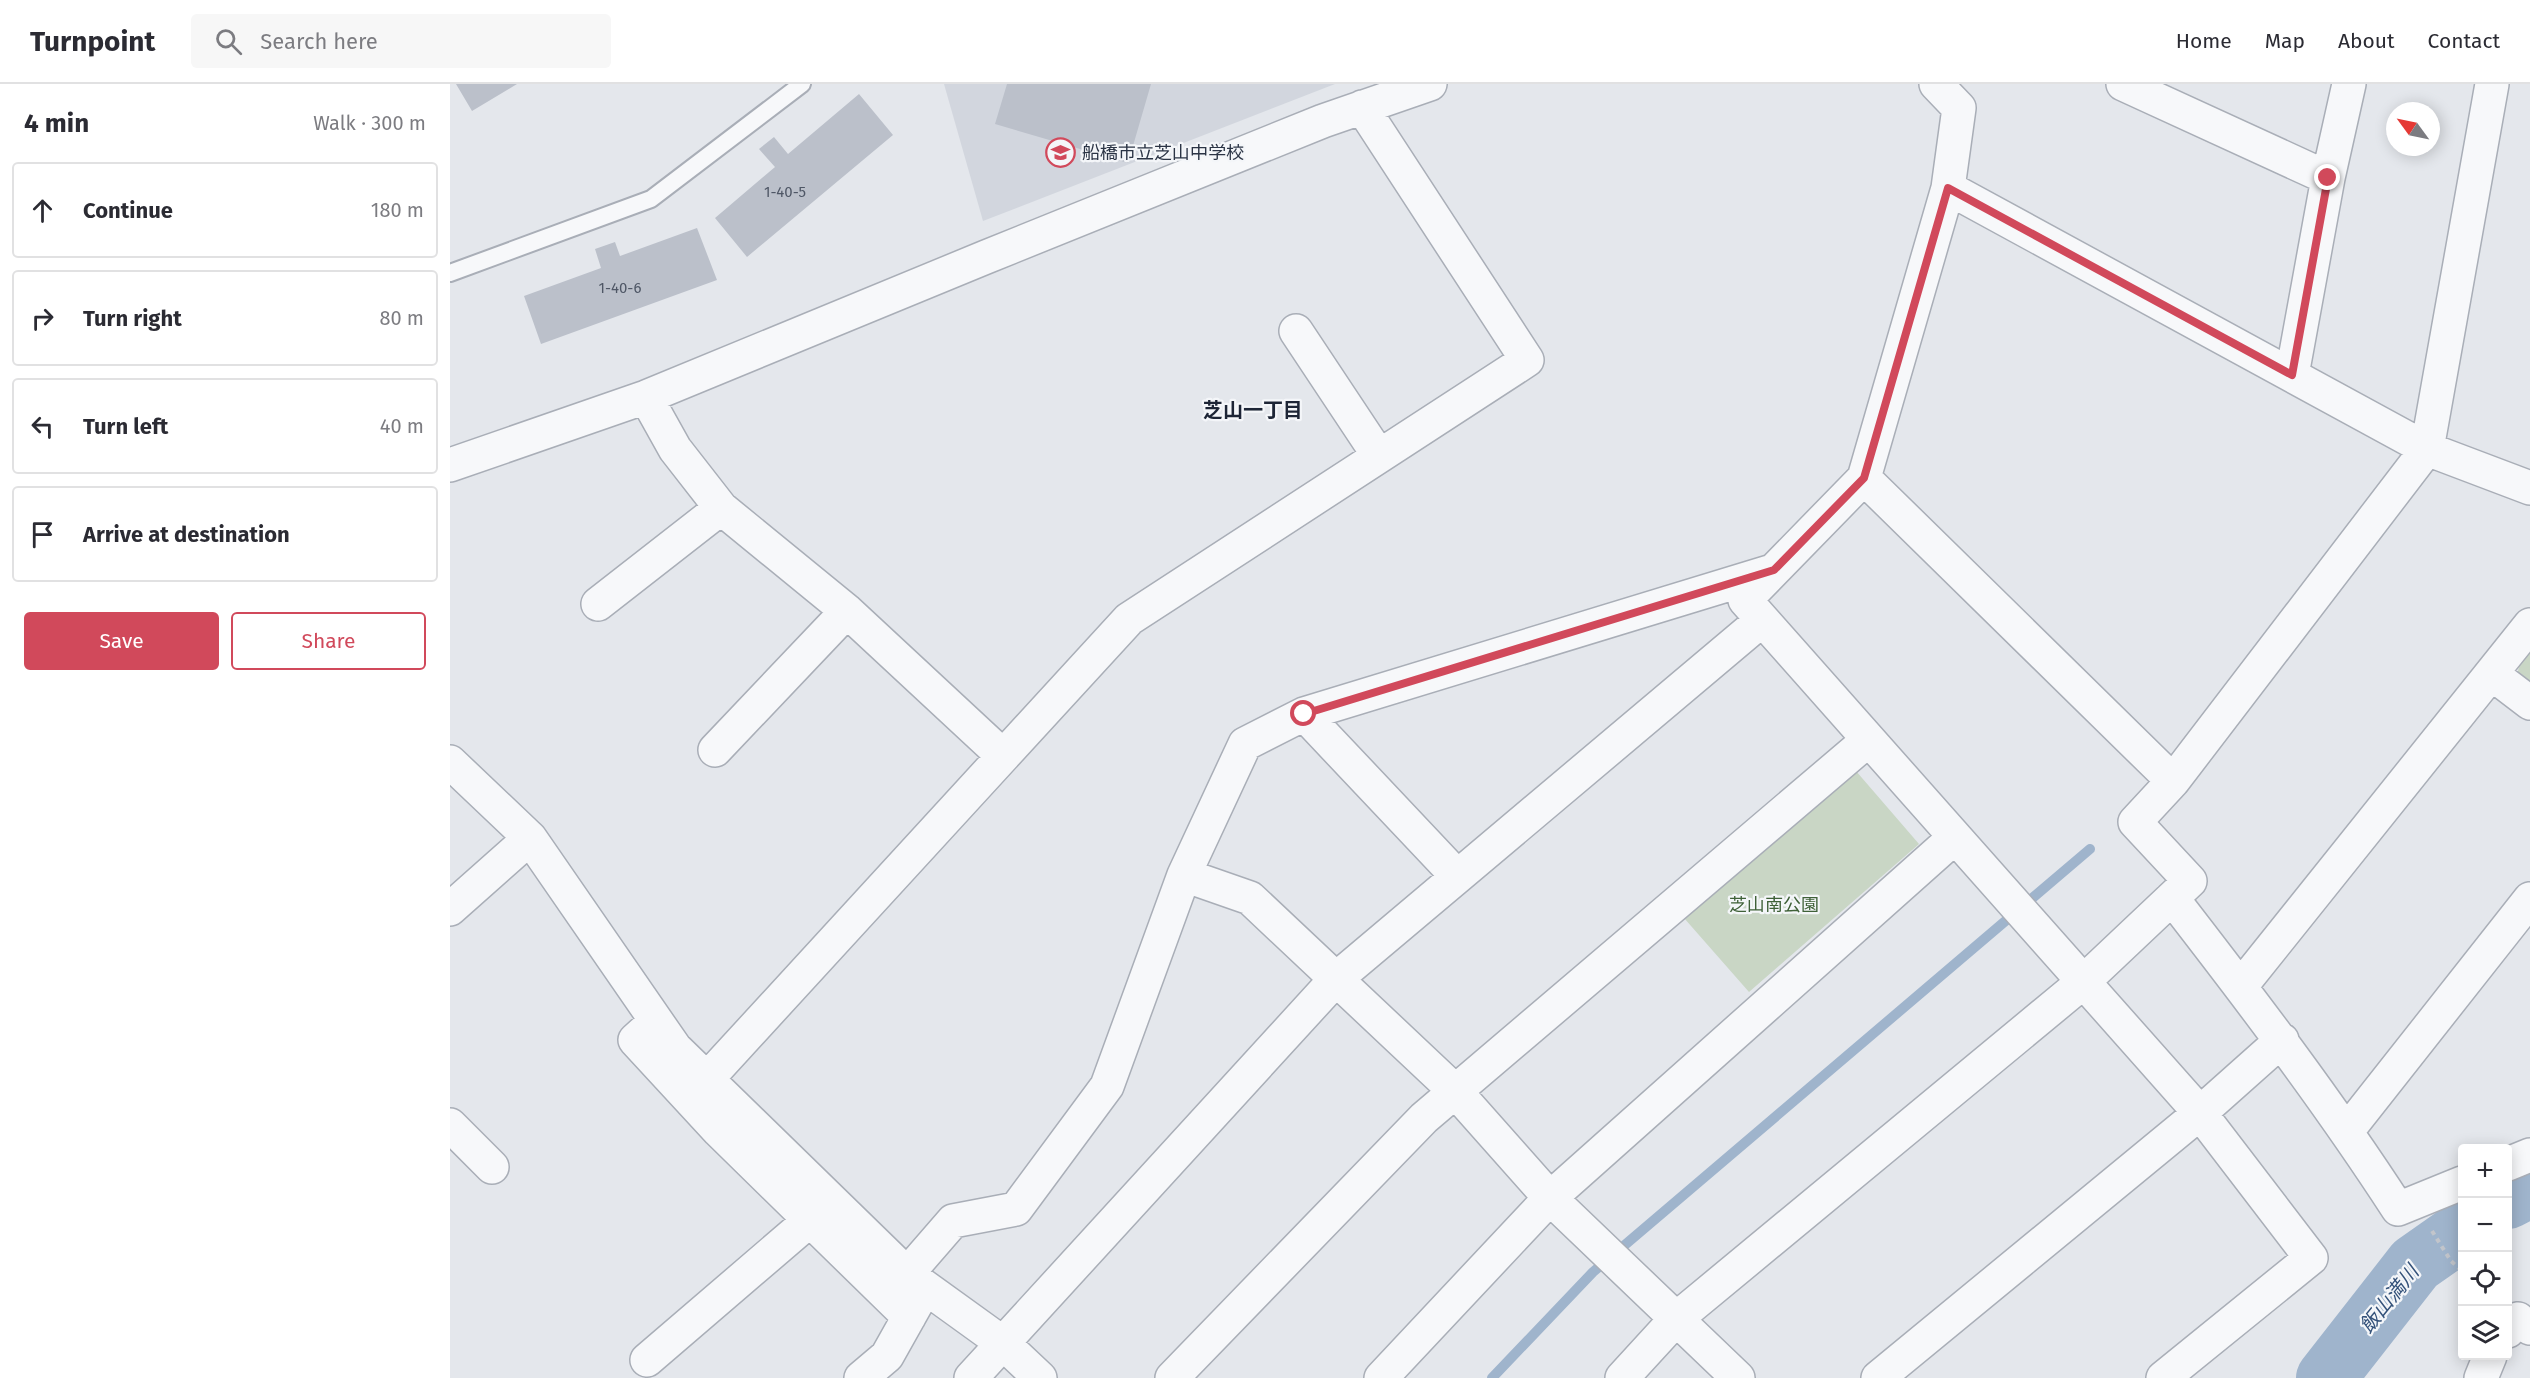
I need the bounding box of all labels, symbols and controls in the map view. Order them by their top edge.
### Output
search box [191,14,611,68]
text: Turnpoint [30,25,155,58]
icon: search [212,25,245,58]
text: Search here [260,28,378,55]
text: Home [2176,28,2232,54]
text: Map [2265,28,2305,54]
text: About [2338,28,2395,54]
text: Contact [2428,28,2500,54]
north arrow [2386,102,2440,156]
text: 4 min [24,108,89,139]
text: Walk · 300 m [313,111,426,135]
school or university icon: 船橋市立芝山中学校 [1045,137,1077,169]
place label: 船橋市立芝山中学校 [1082,142,1244,164]
route end [2314,164,2340,190]
house number: 1-40-5 [764,183,806,201]
icon: ahead [26,194,59,227]
text: Continue [83,197,173,224]
text: 180 m [371,198,424,222]
house number: 1-40-6 [599,279,641,297]
icon: right [26,302,59,335]
text: Turn right [83,305,182,332]
text: 80 m [379,306,424,330]
district label: 芝山一丁目 [1203,398,1303,422]
icon: left [26,410,59,443]
text: Turn left [83,413,168,440]
text: 40 m [380,414,424,438]
icon: arrive [26,518,59,551]
text: Arrive at destination [83,521,290,548]
button: Save [24,612,219,670]
button: Share [231,612,426,670]
route start [1290,700,1316,726]
park label: 芝山南公園 [1729,894,1819,916]
map controls [2458,1144,2512,1360]
button: + [2458,1144,2512,1198]
button: − [2458,1198,2512,1252]
button: locate [2458,1252,2512,1306]
water label: 飯山満川 [2355,1259,2425,1338]
button: layers [2458,1306,2512,1360]

